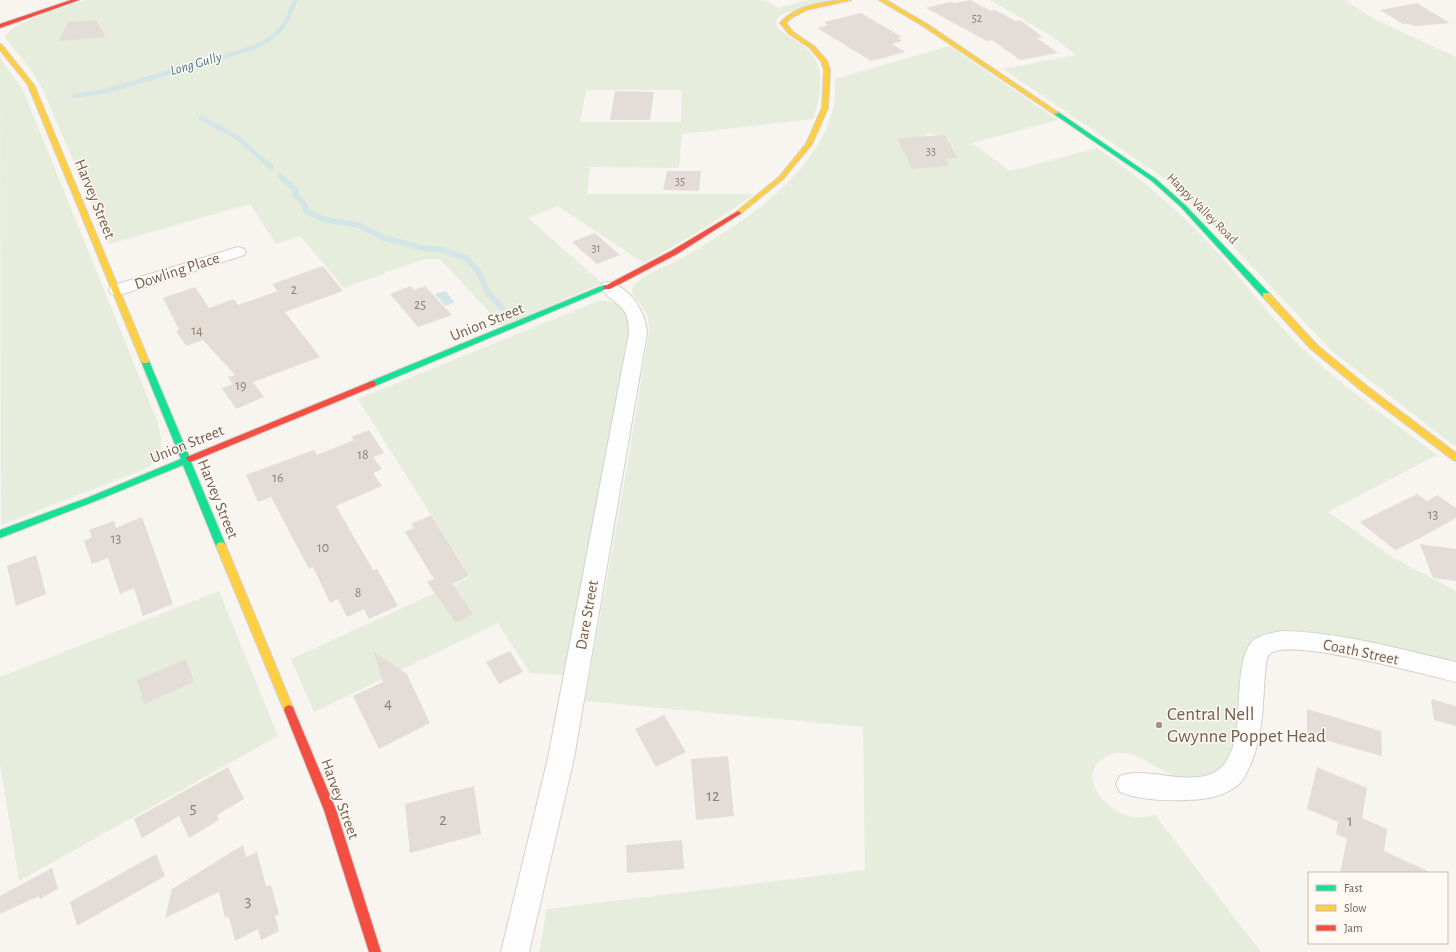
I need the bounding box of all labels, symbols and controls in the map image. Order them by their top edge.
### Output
house number: 52 [972,12,983,24]
water label: Long Gully [169,50,224,78]
house number: 33 [926,145,936,157]
street label: Harvey Street [71,157,118,241]
street label: Happy Valley Road [1164,171,1240,247]
house number: 35 [675,175,685,187]
house number: 31 [591,242,601,254]
street label: Dowling Place [132,250,222,292]
house number: 2 [291,283,297,297]
house number: 25 [414,298,426,312]
street label: Union Street [448,300,526,344]
house number: 14 [191,324,203,338]
house number: 19 [235,379,247,393]
street label: Union Street [148,422,226,466]
house number: 18 [357,448,369,462]
street label: Harvey Street [194,457,241,541]
house number: 16 [272,471,284,485]
house number: 13 [1428,508,1439,522]
house number: 13 [111,532,122,546]
house number: 10 [317,541,329,555]
street label: Dare Street [573,579,601,651]
house number: 8 [355,586,361,600]
street label: Coath Street [1322,636,1400,668]
house number: 4 [384,694,392,711]
place label: Central Nell Gwynne Poppet Head [1167,705,1326,746]
marker: Central Nell Gwynne Poppet Head [1154,720,1164,730]
street label: Harvey Street [317,757,362,842]
house number: 12 [706,787,720,804]
house number: 5 [189,799,197,816]
house number: 2 [439,811,447,828]
house number: 1 [1347,812,1353,829]
legend [1308,872,1448,944]
text: Fast [1344,882,1363,894]
house number: 3 [244,892,252,909]
text: Slow [1344,902,1366,914]
text: Jam [1344,922,1363,934]

